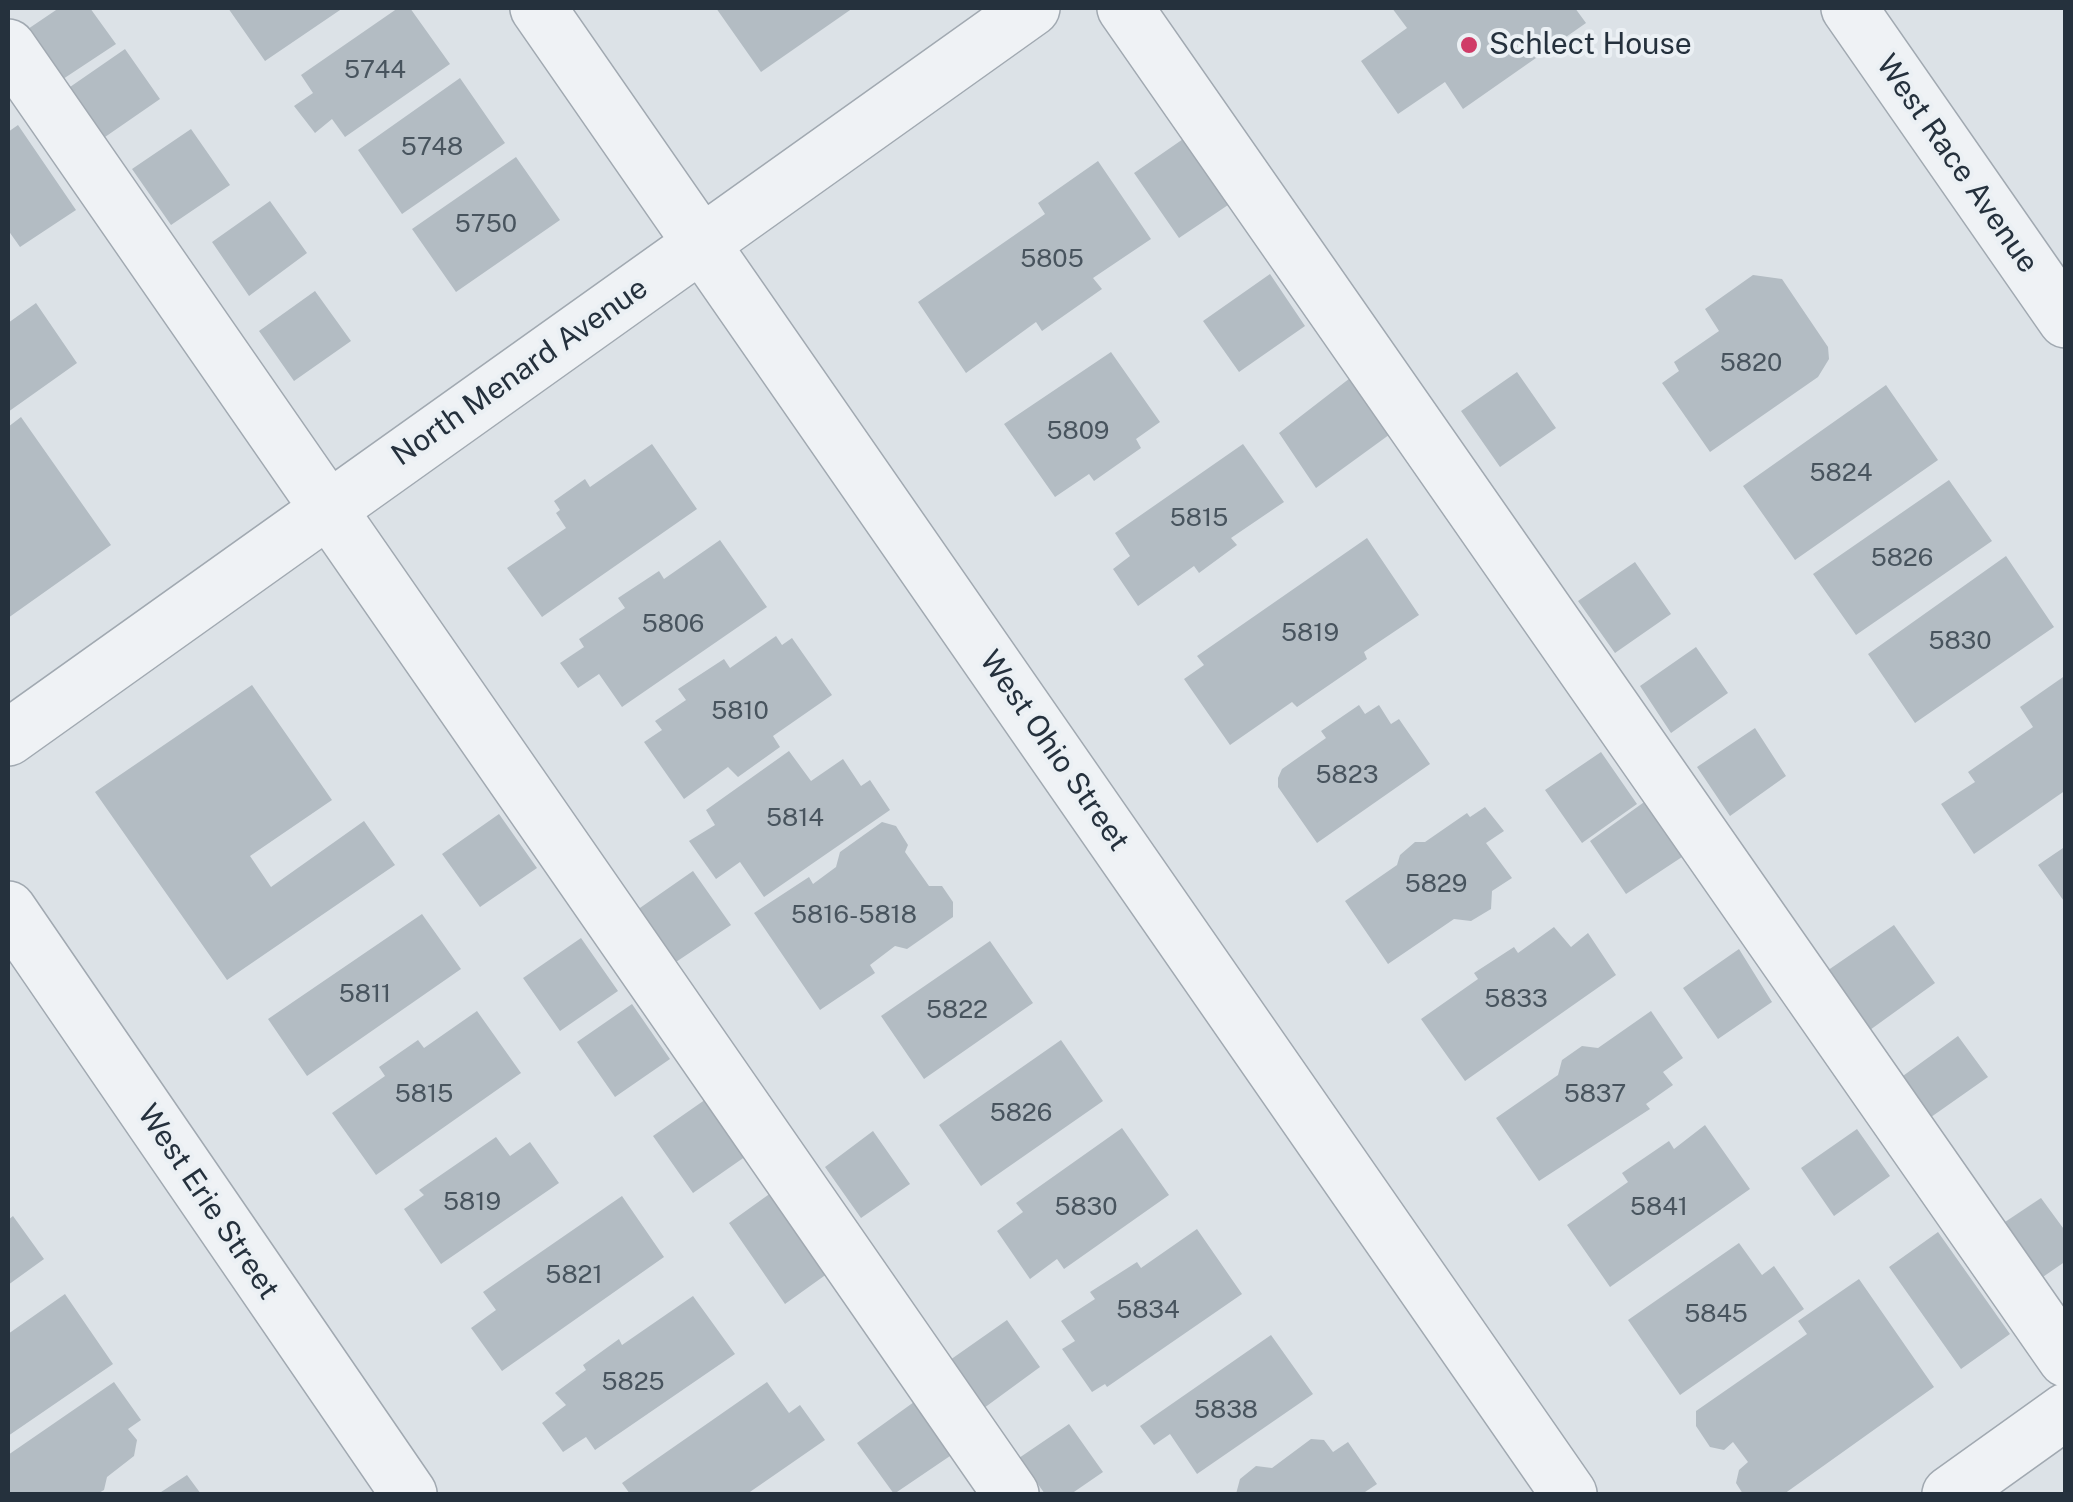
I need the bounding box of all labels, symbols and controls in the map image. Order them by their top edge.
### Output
place label: Schlect House [1489,27,1692,63]
marker: Schlect House [1458,34,1480,56]
street label: West Race Avenue [1868,48,2046,280]
house number: 5744 [344,55,406,85]
house number: 5748 [401,132,463,162]
house number: 5750 [455,209,517,239]
house number: 5805 [1020,244,1084,274]
street label: North Menard Avenue [385,270,655,474]
house number: 5820 [1720,348,1782,378]
house number: 5809 [1047,416,1109,446]
house number: 5824 [1810,458,1872,488]
house number: 5815 [1170,503,1228,533]
house number: 5826 [1871,543,1933,573]
house number: 5806 [642,609,704,639]
house number: 5819 [1281,618,1339,648]
house number: 5830 [1929,626,1991,656]
street label: West Ohio Street [971,644,1137,858]
house number: 5810 [711,696,769,726]
house number: 5823 [1316,760,1378,790]
house number: 5814 [766,803,824,833]
house number: 5829 [1405,869,1467,899]
house number: 5816-5818 [791,900,917,930]
house number: 5811 [339,979,391,1009]
house number: 5833 [1484,984,1548,1014]
house number: 5822 [926,995,988,1025]
house number: 5815 [395,1079,453,1109]
house number: 5837 [1564,1079,1626,1109]
street label: West Erie Street [130,1098,286,1306]
house number: 5826 [990,1098,1052,1128]
house number: 5819 [443,1187,501,1217]
house number: 5830 [1055,1192,1117,1222]
house number: 5841 [1630,1192,1688,1222]
house number: 5821 [545,1260,603,1290]
house number: 5834 [1116,1295,1180,1325]
house number: 5845 [1684,1299,1748,1329]
house number: 5825 [601,1367,665,1397]
house number: 5838 [1194,1395,1258,1425]

